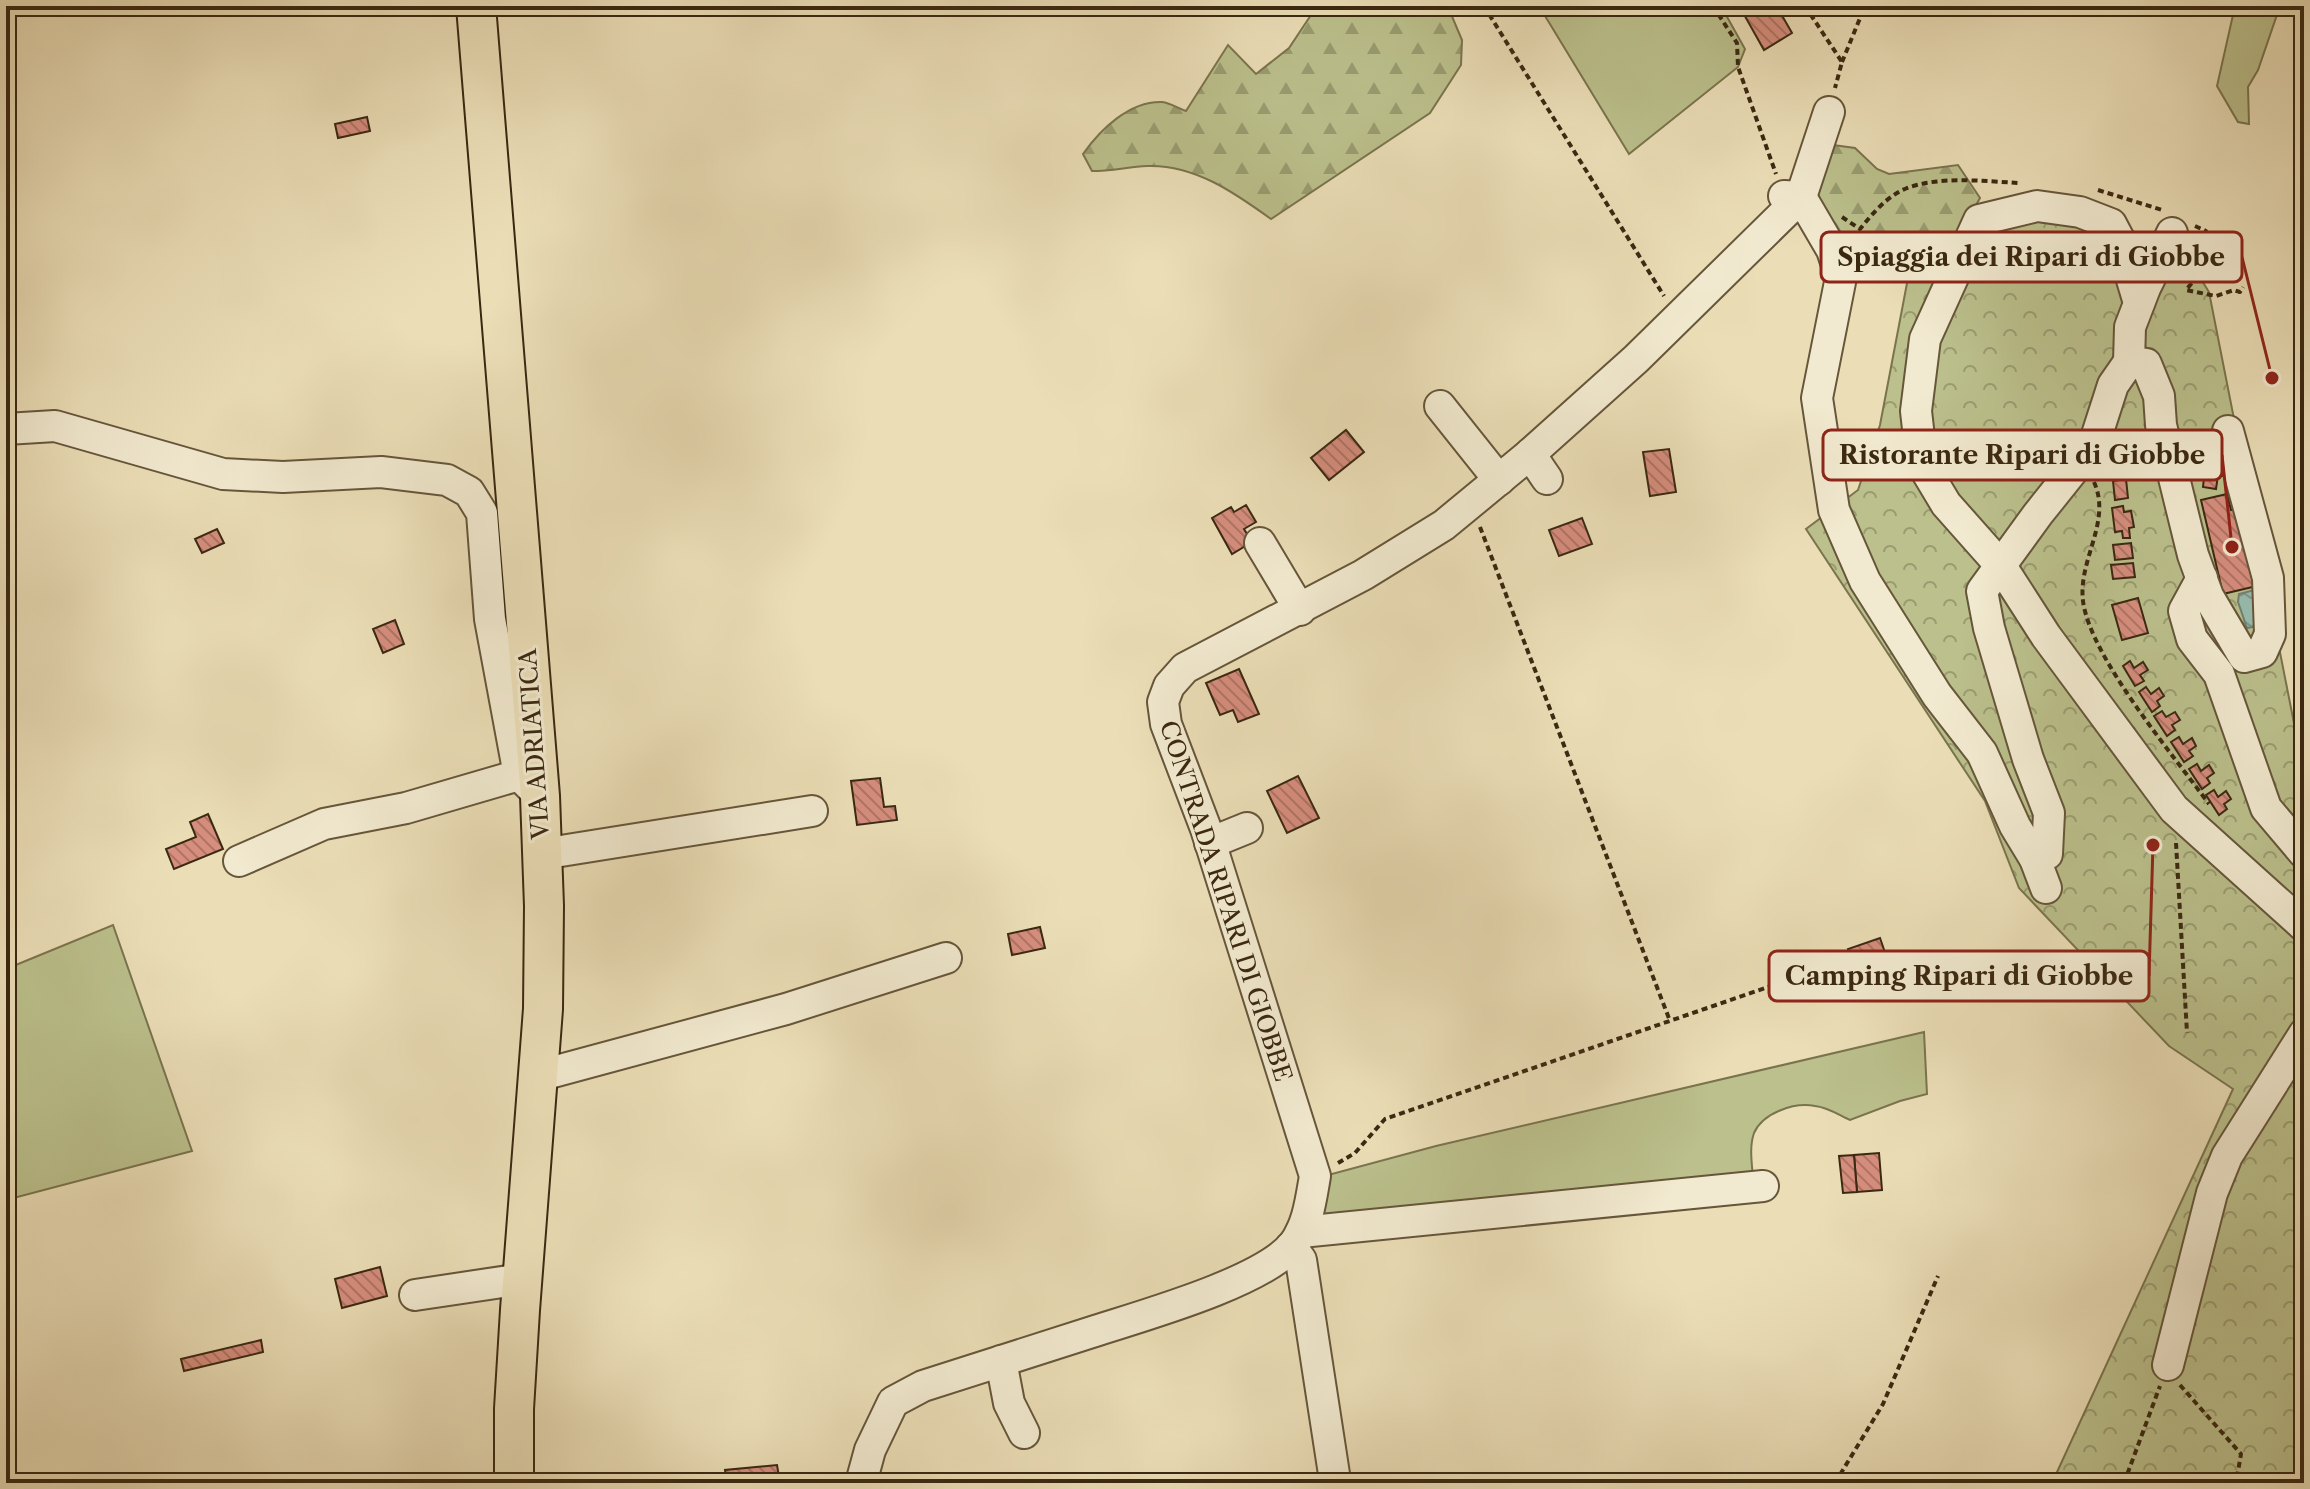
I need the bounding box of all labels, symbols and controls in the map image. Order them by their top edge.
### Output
callout: Spiaggia dei Ripari di Giobbe [1821,232,2242,282]
text: Spiaggia dei Ripari di Giobbe [1837,241,2225,273]
callout: Ristorante Ripari di Giobbe [1823,430,2222,480]
text: Ristorante Ripari di Giobbe [1839,439,2205,471]
street label: VIA ADRIATICA [513,646,555,841]
street label: CONTRADA RIPARI DI GIOBBE [1154,717,1298,1085]
callout: Camping Ripari di Giobbe [1769,951,2149,1001]
text: Camping Ripari di Giobbe [1785,960,2133,992]

